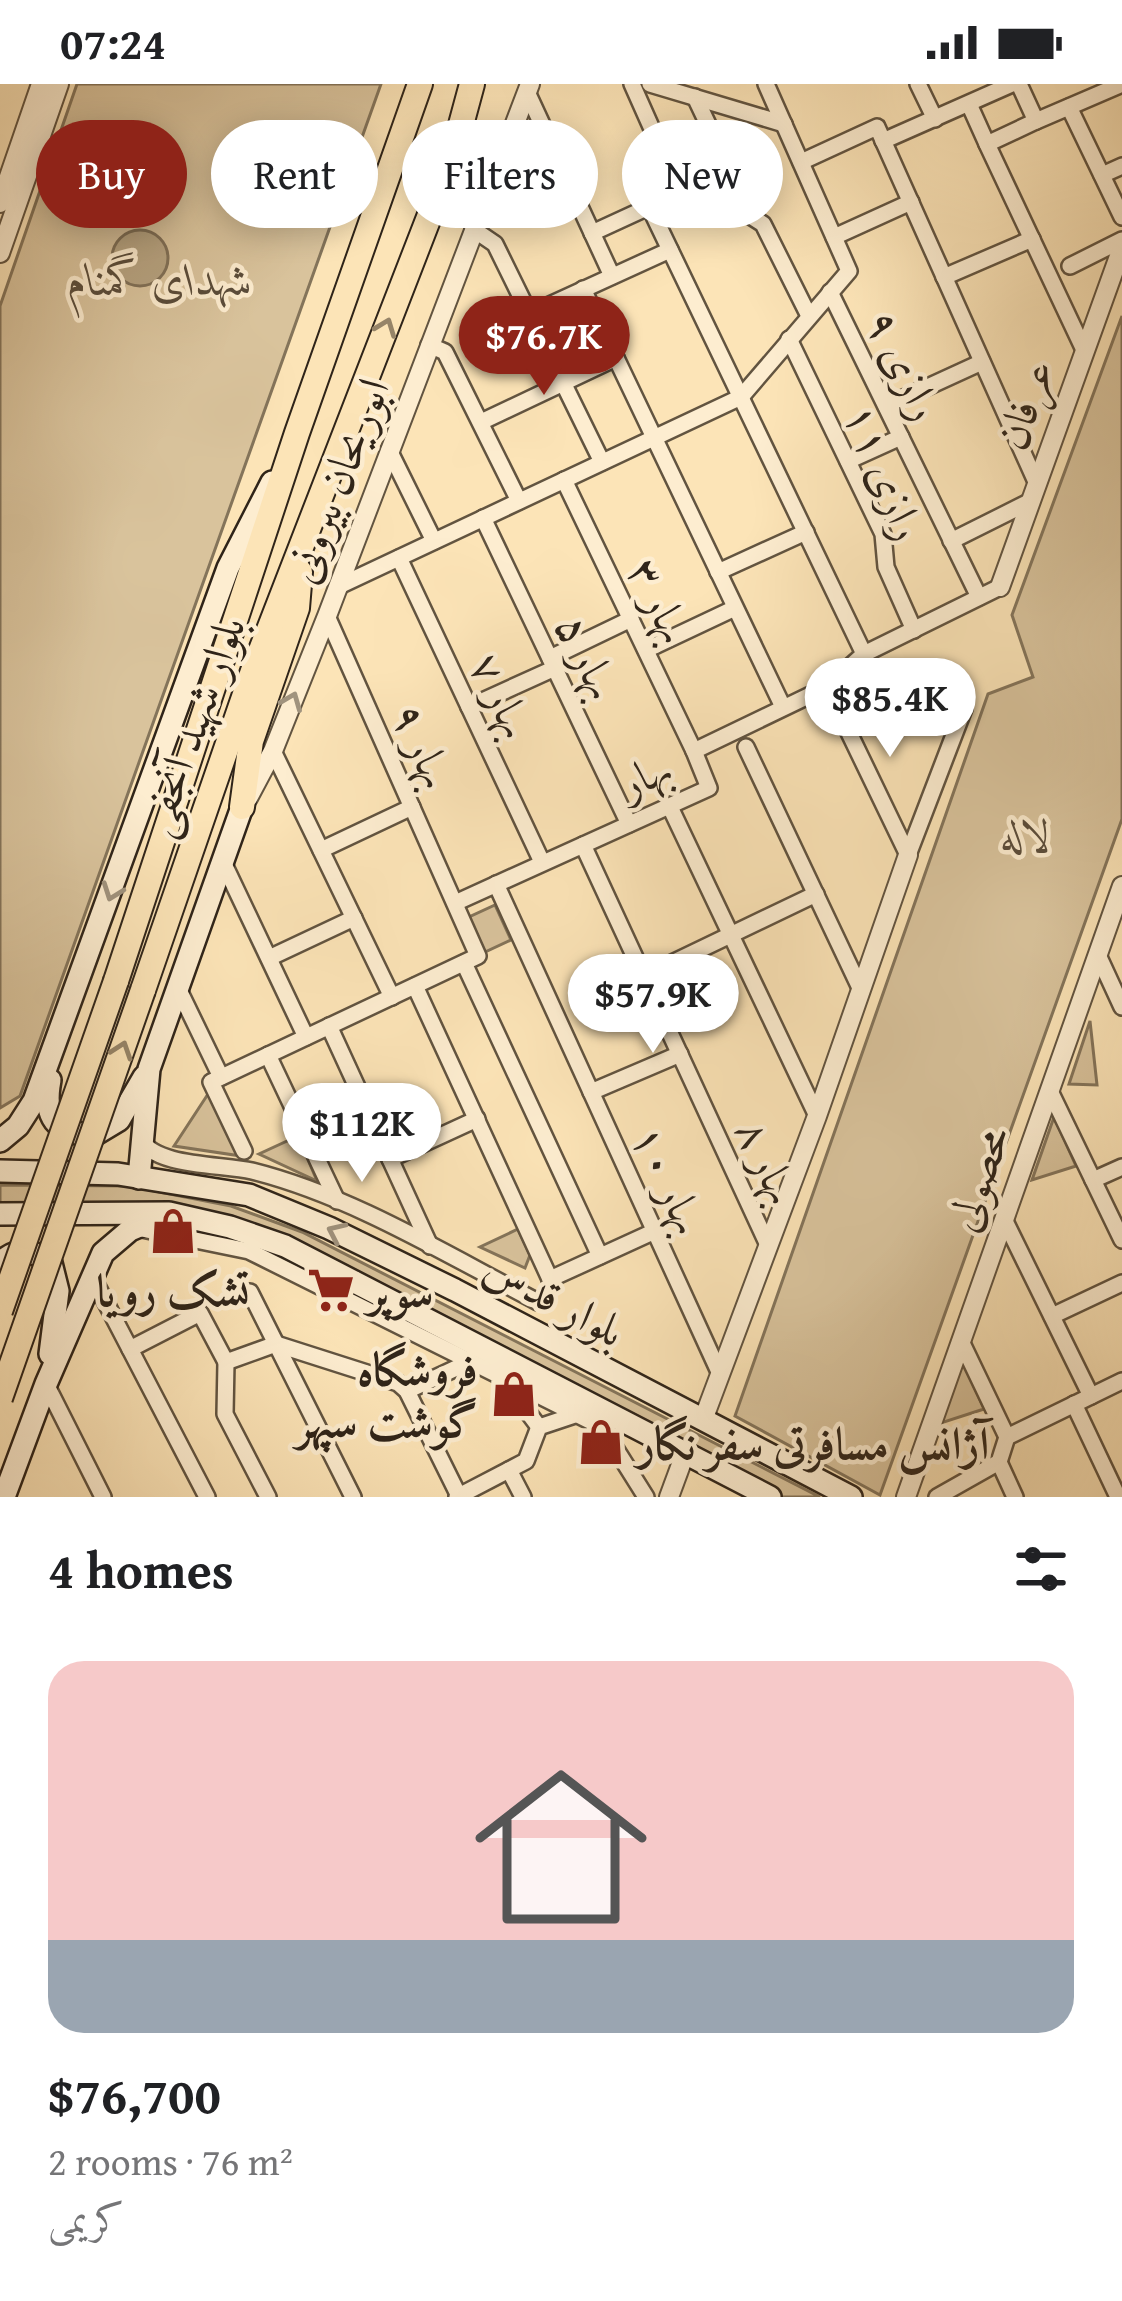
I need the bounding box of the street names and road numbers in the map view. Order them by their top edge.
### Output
street label: رازی ۹ [850,297,960,431]
street label: عرفان [978,350,1070,458]
street label: ابوریحان بیرونی [267,368,405,592]
street label: رازی ۱۱ [829,393,943,549]
street label: بهار ۳ [612,546,710,654]
street label: بهار ۵ [540,602,638,710]
street label: بلوار شهید آنجفی [121,606,262,844]
street label: بهار ۷ [455,641,551,749]
street label: بهار ۹ [376,691,472,799]
street label: بهار [604,734,682,816]
street label: بهار ۸ [721,1107,817,1215]
street label: بهار ۱۰ [616,1113,724,1245]
street label: محصولی [928,1116,1026,1240]
street label: بلوار قدس [473,1234,637,1362]

